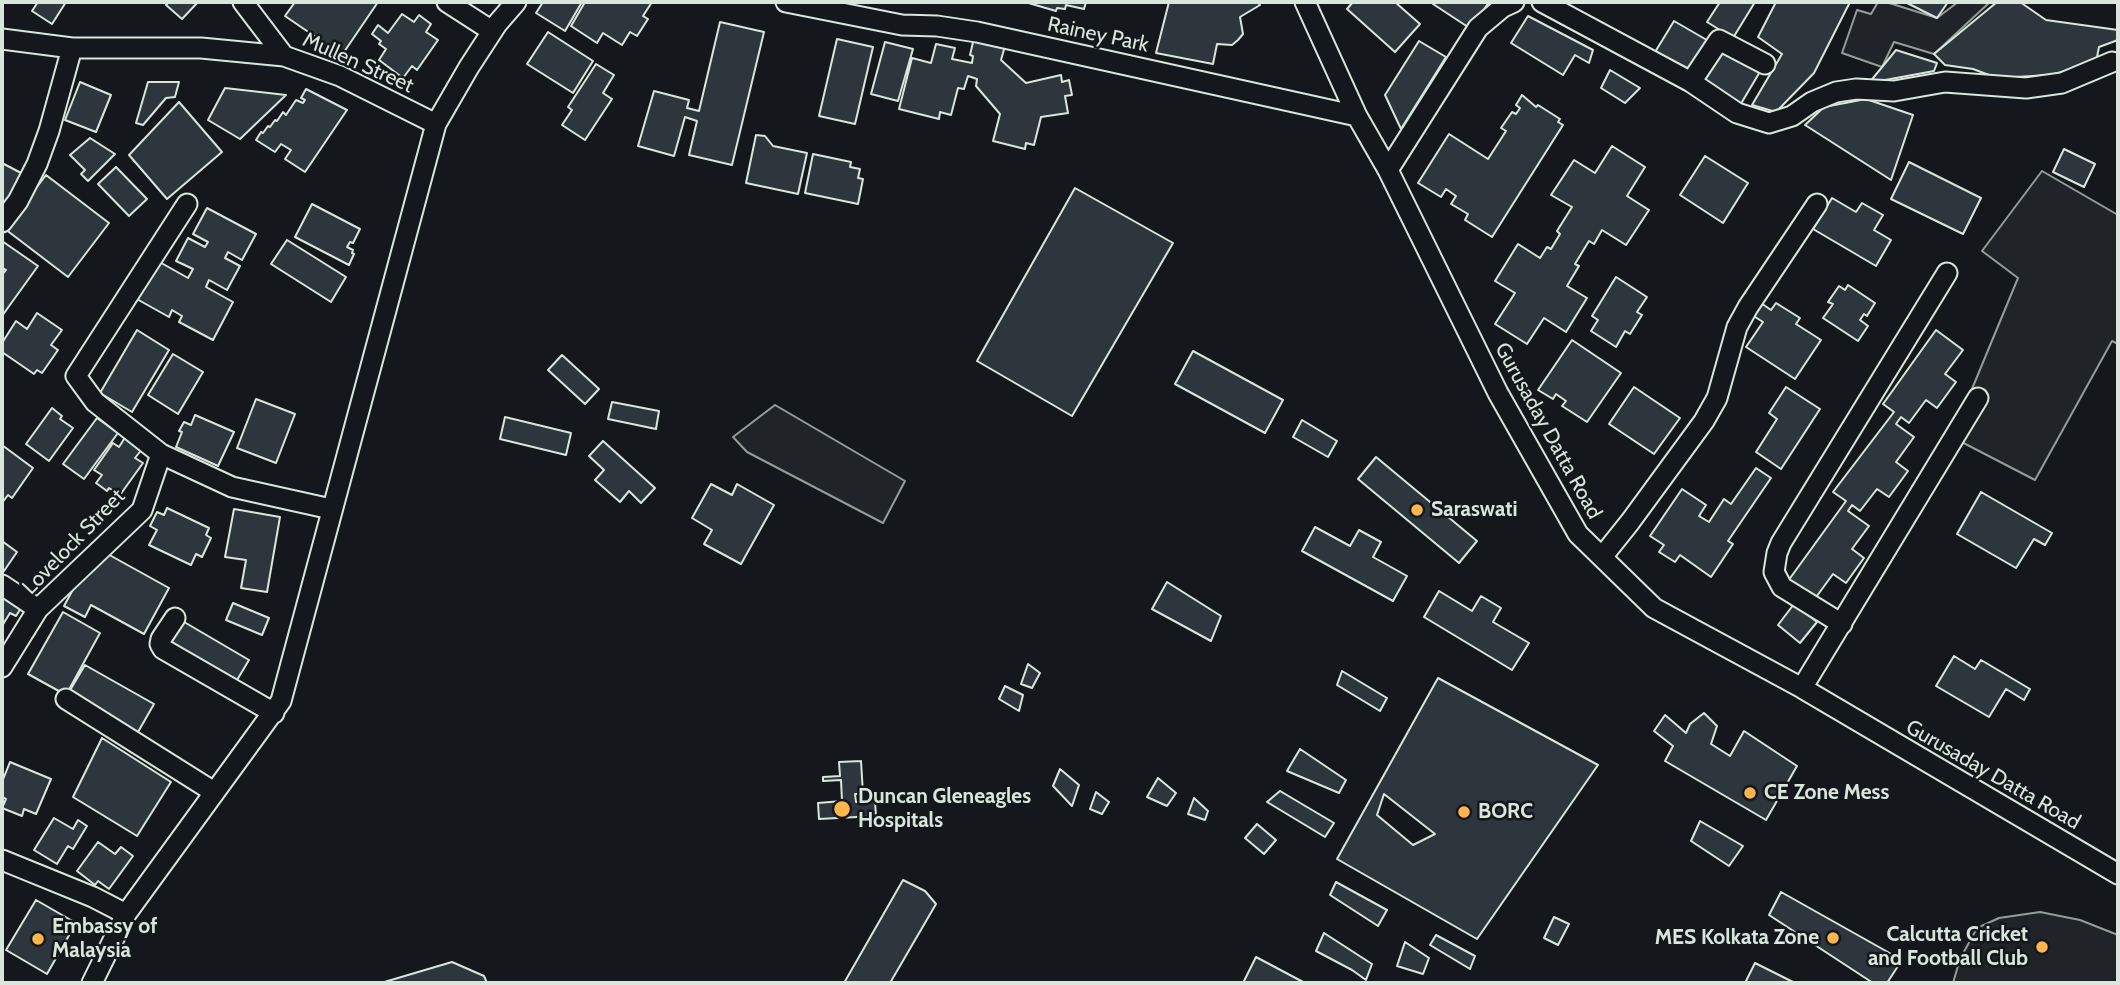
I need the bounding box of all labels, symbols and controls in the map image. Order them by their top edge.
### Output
street label: Rainey Park [1045,12,1151,58]
street label: Mullen Street [299,27,417,99]
street label: Gurusaday Datta Road [1489,339,1607,523]
street label: Lovelock Street [17,484,131,600]
place label: Saraswati [1431,497,1517,523]
marker: Saraswati [1409,502,1425,518]
street label: Gurusaday Datta Road [1901,715,2085,835]
place label: CE Zone Mess [1764,780,1889,806]
place label: Duncan Gleneagles Hospitals [858,784,1031,834]
marker: CE Zone Mess [1742,785,1758,801]
marker: Duncan Gleneagles Hospitals [832,799,852,819]
place label: BORC [1478,799,1533,825]
marker: BORC [1456,804,1472,820]
place label: Embassy of Malaysia [52,914,157,964]
place label: Calcutta Cricket and Football Club [1868,922,2028,972]
place label: MES Kolkata Zone [1655,925,1819,951]
marker: MES Kolkata Zone [1825,930,1841,946]
marker: Embassy of Malaysia [30,931,46,947]
marker: Calcutta Cricket and Football Club [2034,939,2050,955]

